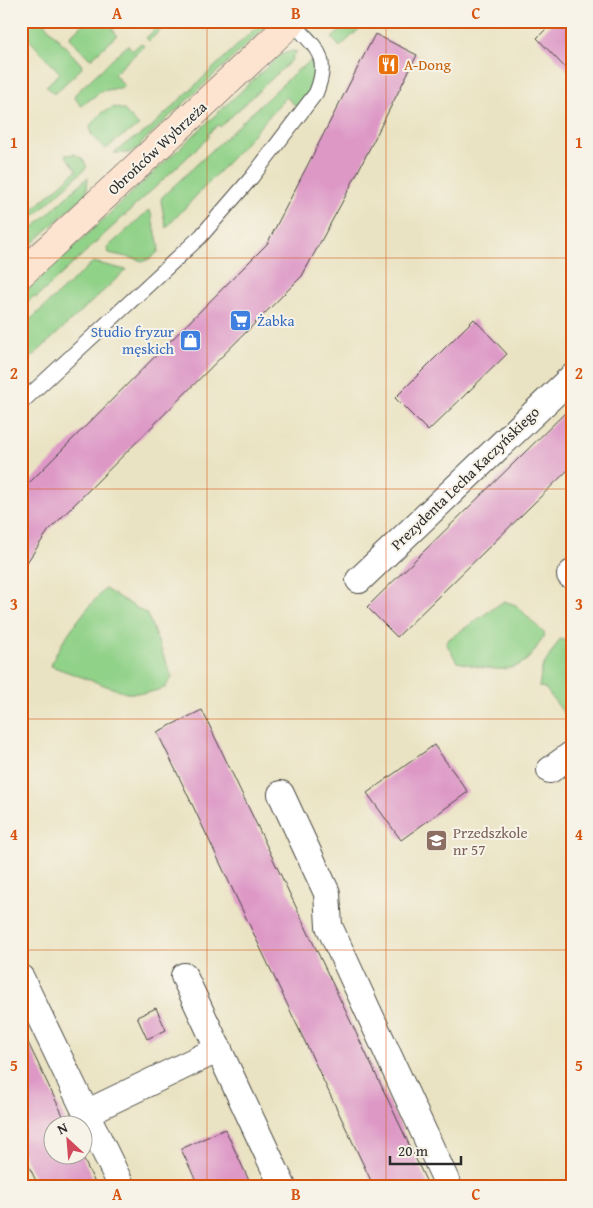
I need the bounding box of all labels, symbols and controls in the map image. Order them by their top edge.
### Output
text: A [112,1,123,25]
text: B [291,1,301,25]
text: C [471,1,481,25]
restaurant icon: A-Dong [376,52,400,76]
place label: A-Dong [404,54,451,75]
street label: Obrońców Wybrzeża [103,96,211,200]
text: 1 [10,130,18,154]
text: 1 [575,130,583,154]
supermarket icon: Żabka [229,308,253,332]
place label: Żabka [257,310,295,331]
place label: Studio fryzur męskich [91,321,175,359]
shop icon: Studio fryzur męskich [178,328,202,352]
text: 2 [10,361,18,385]
text: 2 [575,361,583,385]
street label: Prezydenta Lecha Kaczyńskiego [386,401,544,555]
text: 3 [10,592,18,616]
text: 3 [575,592,583,616]
text: 4 [10,822,18,846]
place label: Przedszkole nr 57 [453,822,528,860]
text: 4 [575,822,583,846]
school or university icon: Przedszkole nr 57 [425,829,449,853]
text: 5 [10,1053,18,1077]
text: 5 [575,1053,583,1077]
north arrow [42,1116,92,1166]
text: N [54,1117,71,1139]
scale bar [390,1133,462,1165]
text: 20 m [398,1140,429,1161]
text: A [112,1182,123,1206]
text: B [291,1182,301,1206]
text: C [471,1182,481,1206]

